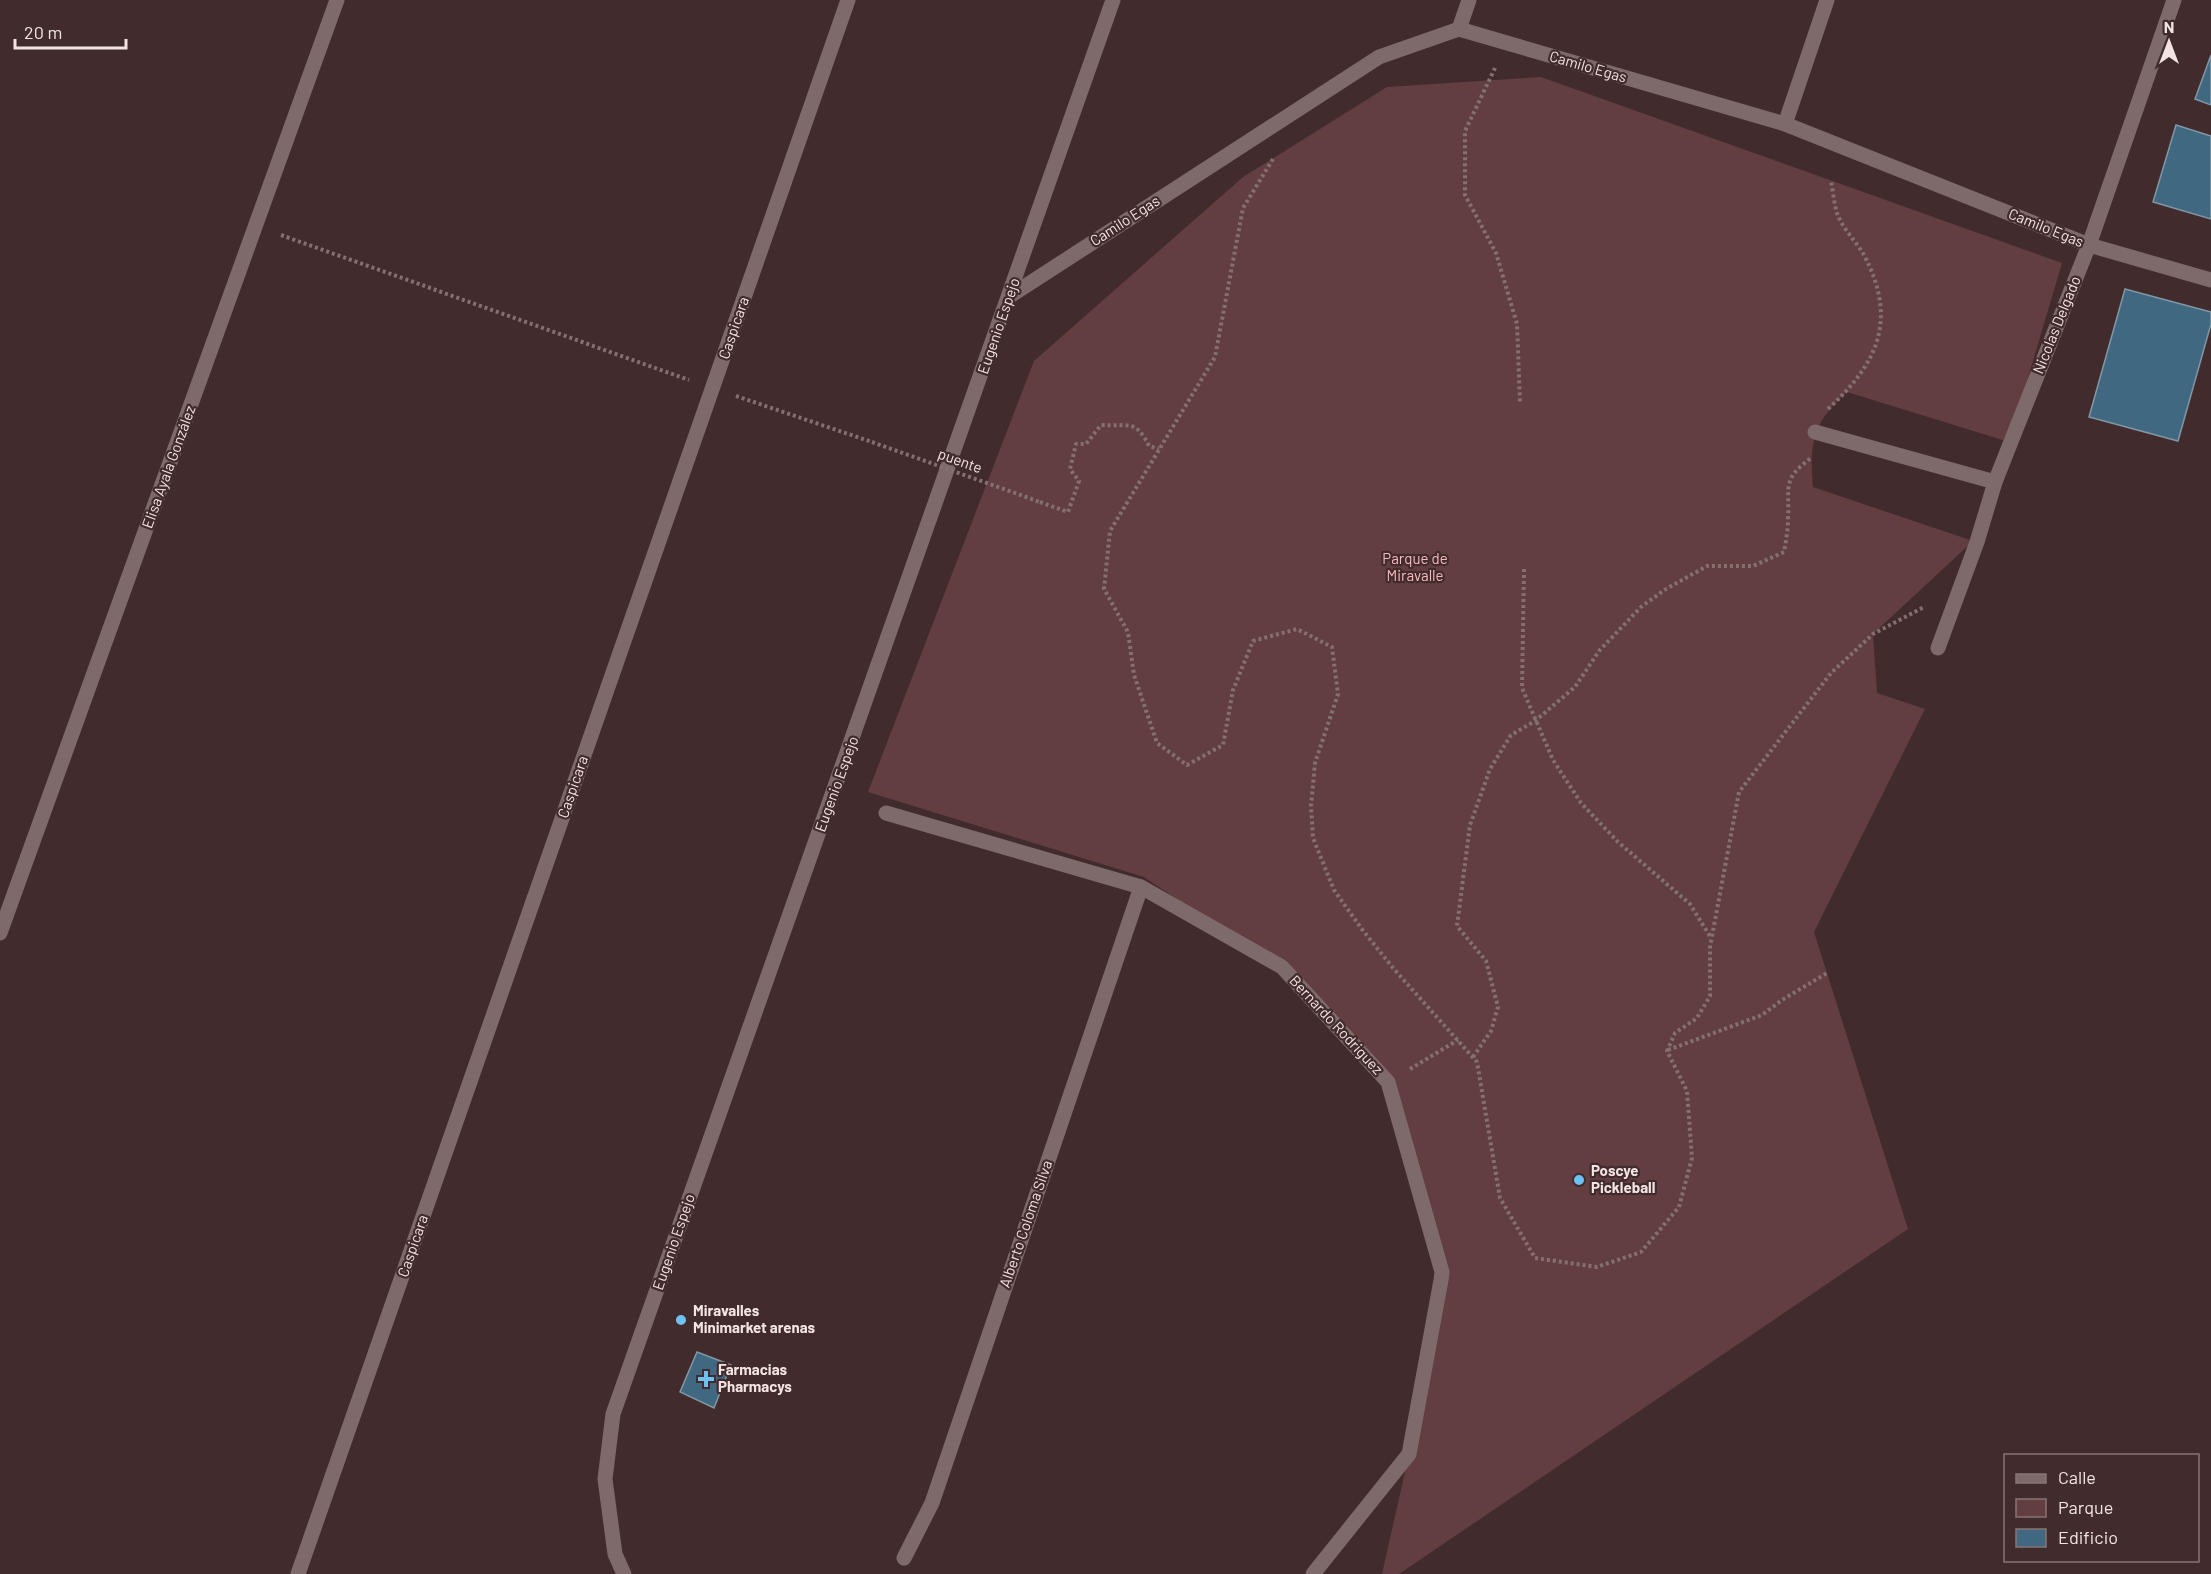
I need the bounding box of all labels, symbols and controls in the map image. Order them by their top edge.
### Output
scale bar [15,12,126,50]
north arrow [2139,12,2199,72]
text: N [2164,17,2174,36]
text: 20 m [24,21,62,43]
street label: Camilo Egas [1548,46,1629,86]
street label: Camilo Egas [1086,191,1163,249]
street label: Camilo Egas [2006,204,2087,250]
street label: Nicolas Delgado [2028,273,2084,376]
street label: Eugenio Espejo [973,275,1023,376]
street label: Caspicara [714,294,752,361]
street label: Elisa Ayala González [137,403,199,531]
street label: puente [936,444,985,476]
park label: Parque de Miravalle [1382,549,1448,584]
street label: Eugenio Espejo [810,733,862,834]
street label: Caspicara [553,753,591,820]
street label: Bernardo Rodriguez [1286,971,1387,1078]
street label: Alberto Coloma Silva [995,1158,1055,1290]
place label: Poscye Pickleball [1591,1161,1655,1196]
marker: Poscye Pickleball [1572,1173,1586,1187]
street label: Eugenio Espejo [648,1191,698,1292]
street label: Caspicara [393,1212,431,1279]
place label: Miravalles Minimarket arenas [693,1301,816,1336]
marker: Miravalles Minimarket arenas [674,1313,688,1327]
place label: Farmacias Pharmacys [718,1360,792,1395]
marker: Farmacias Pharmacys [699,1372,713,1386]
legend [2004,1454,2199,1562]
text: Calle [2058,1466,2096,1488]
text: Parque [2058,1496,2113,1518]
text: Edificio [2058,1526,2118,1548]

